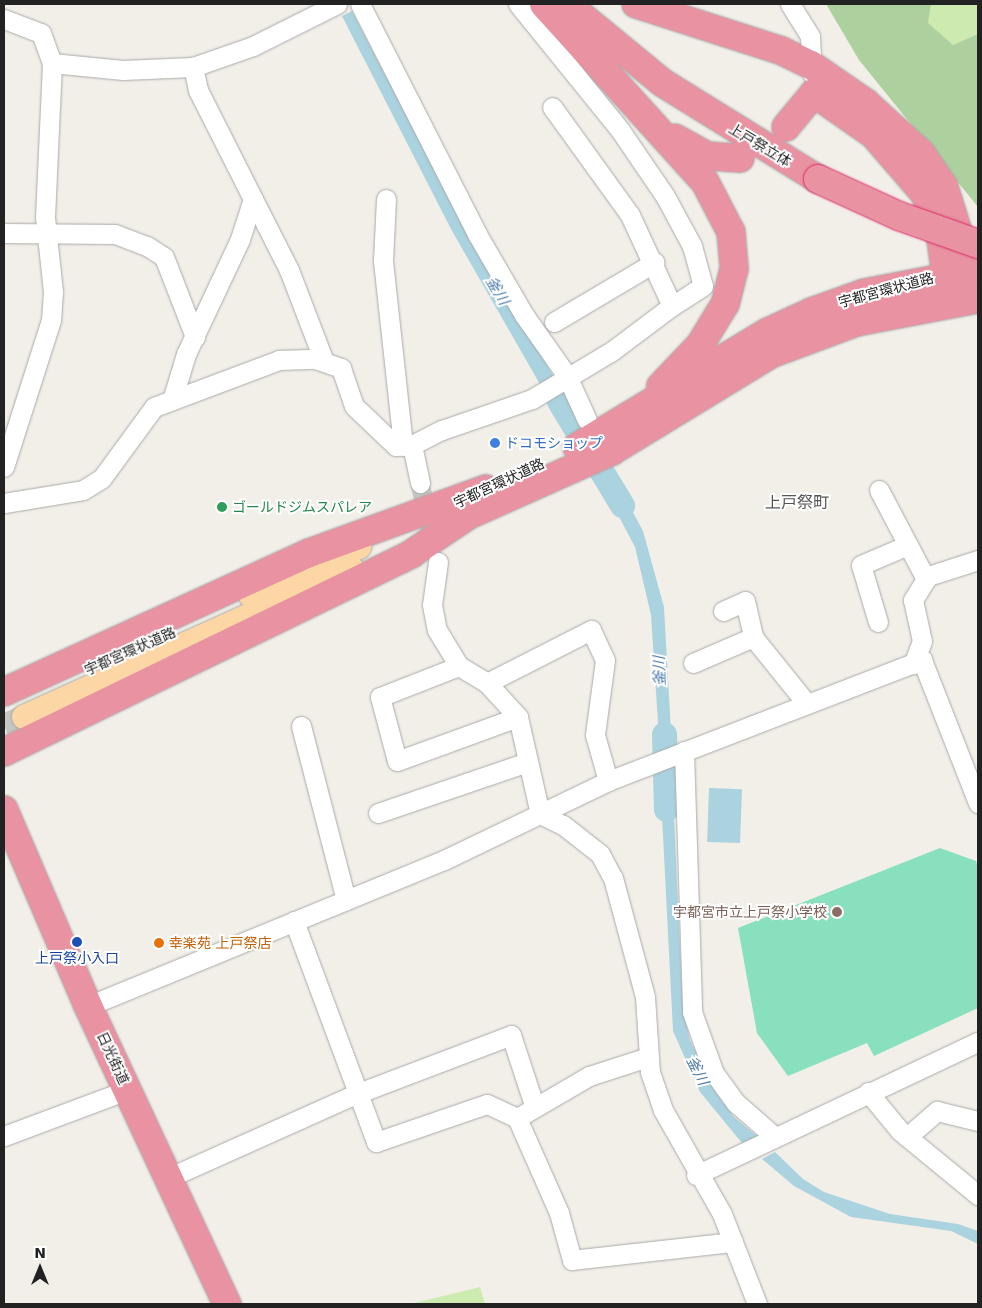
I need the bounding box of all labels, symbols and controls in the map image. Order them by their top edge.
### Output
street label: 上戸祭立体 [726,120,794,170]
street label: 宇都宮環状道路 [836,269,936,311]
water label: 釜川 [482,274,512,308]
place label: ドコモショップ [505,435,603,451]
marker: ドコモショップ [489,437,501,449]
street label: 宇都宮環状道路 [451,455,547,511]
district label: 上戸祭町 [765,493,829,513]
place label: ゴールドジムスパレア [232,499,372,515]
marker: ゴールドジムスパレア [216,501,228,513]
street label: 宇都宮環状道路 [82,623,178,679]
water label: 釜川 [650,656,670,686]
place label: 宇都宮市立上戸祭小学校 [673,904,827,920]
marker: 宇都宮市立上戸祭小学校 [831,906,843,918]
place label: 幸楽苑 上戸祭店 [169,935,271,951]
marker: 上戸祭小入口 [71,936,83,948]
marker: 幸楽苑 上戸祭店 [153,937,165,949]
place label: 上戸祭小入口 [35,950,119,966]
street label: 日光街道 [94,1029,132,1087]
water label: 釜川 [682,1054,712,1088]
north arrow [15,1243,65,1293]
text: N [34,1245,46,1261]

